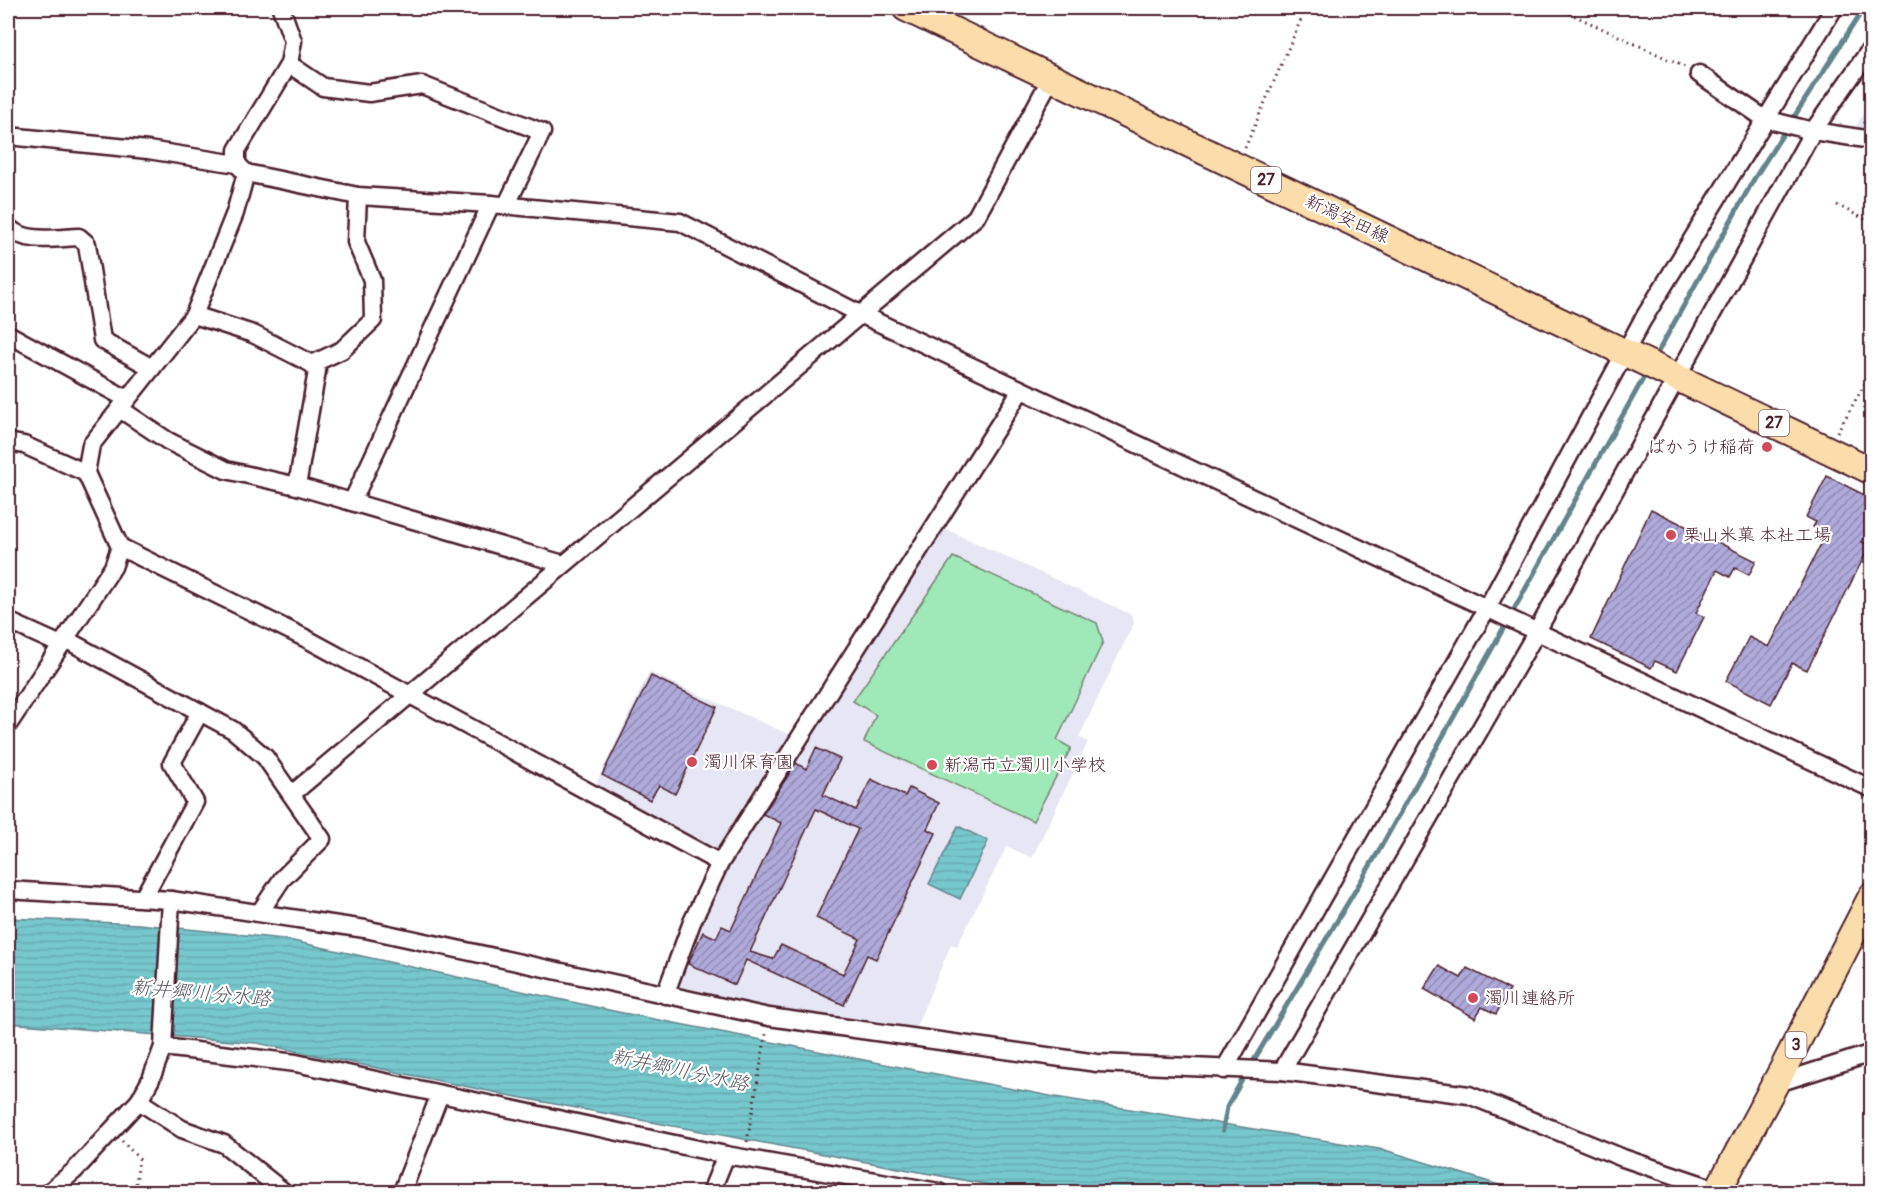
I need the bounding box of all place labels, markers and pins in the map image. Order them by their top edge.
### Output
place label: ばかうけ稲荷 [1647,436,1755,459]
marker: ばかうけ稲荷 [1760,440,1774,454]
place label: 栗山米菓 本社工場 [1683,524,1831,547]
marker: 栗山米菓 本社工場 [1664,528,1678,542]
place label: 濁川保育園 [704,751,794,774]
place label: 新潟市立濁川小学校 [944,754,1106,777]
marker: 濁川保育園 [685,755,699,769]
marker: 新潟市立濁川小学校 [925,758,939,772]
place label: 濁川連絡所 [1485,987,1575,1010]
marker: 濁川連絡所 [1466,991,1480,1005]

